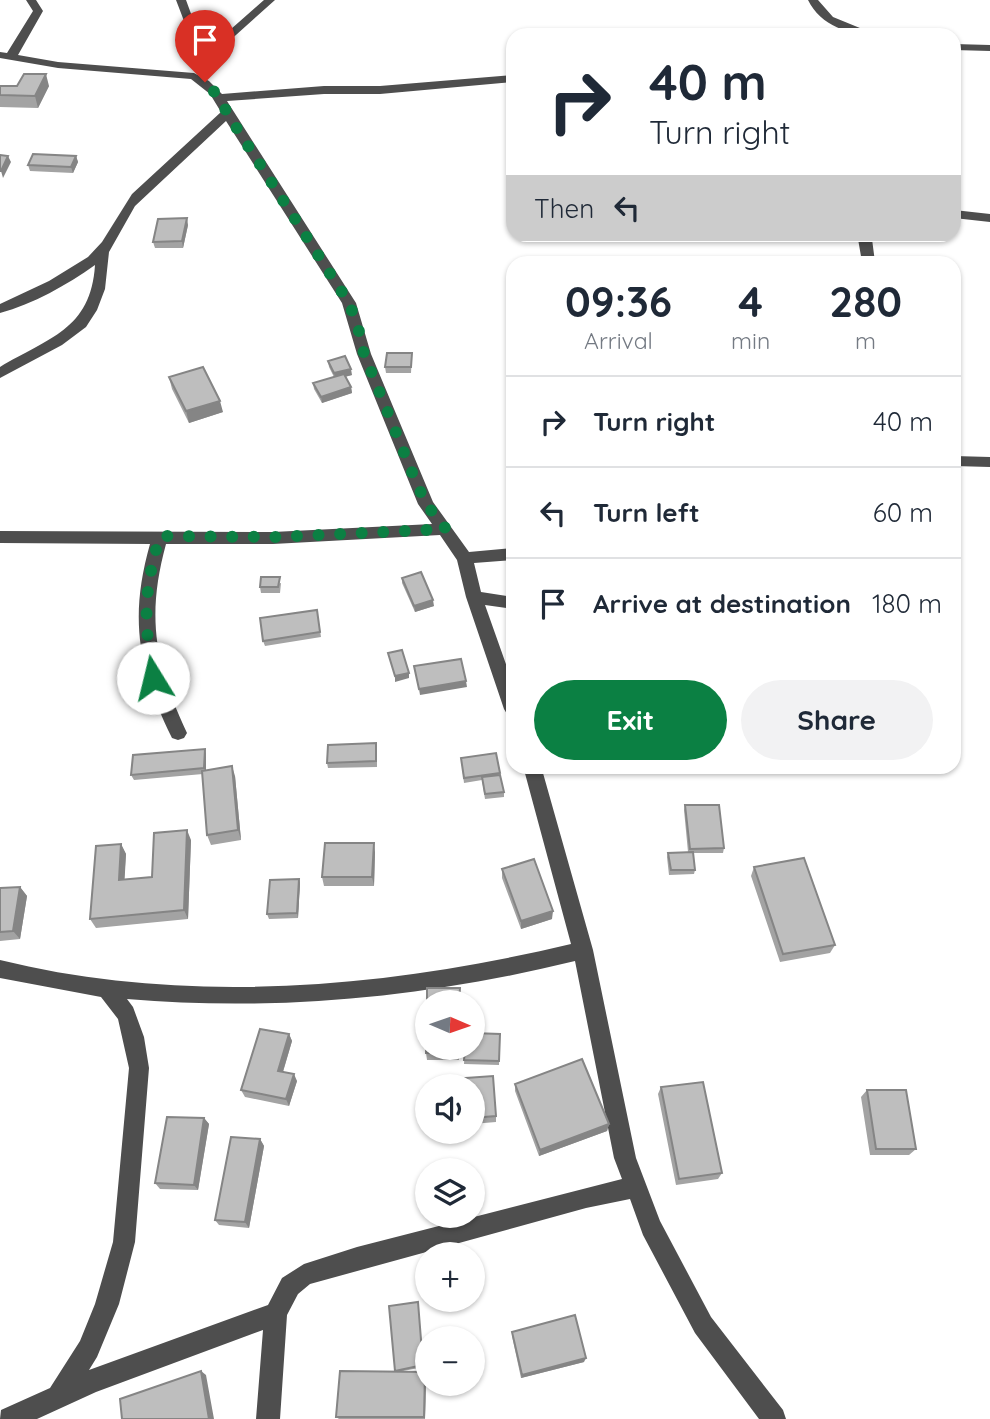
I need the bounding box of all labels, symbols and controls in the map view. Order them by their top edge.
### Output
pin [175,10,235,82]
icon: arrive [186,21,224,59]
text: 40 m [649,51,767,112]
icon: right [534,56,625,147]
text: Turn right [649,112,790,152]
icon: left [608,189,646,227]
text: Then [534,192,594,225]
text: 09:36 [565,275,672,328]
text: 4 [738,275,763,328]
text: 280 [829,275,902,328]
text: Arrival [584,326,653,355]
text: min [731,326,770,355]
text: m [855,326,876,355]
icon: right [534,403,572,441]
text: Turn right [593,405,715,438]
text: 40 m [873,405,933,438]
icon: left [534,494,572,532]
text: Turn left [593,496,700,529]
text: 60 m [873,496,933,529]
icon: arrive [534,585,572,623]
text: Arrive at destination [593,587,851,620]
text: 180 m [872,587,942,620]
position arrow [116,641,190,715]
button: Exit [534,680,727,760]
button: Share [741,680,933,760]
north arrow [415,990,485,1060]
map controls [415,990,485,1396]
button: sound [415,1074,485,1144]
button: layers [415,1158,485,1228]
button: + [415,1242,485,1312]
button: − [415,1326,485,1396]

